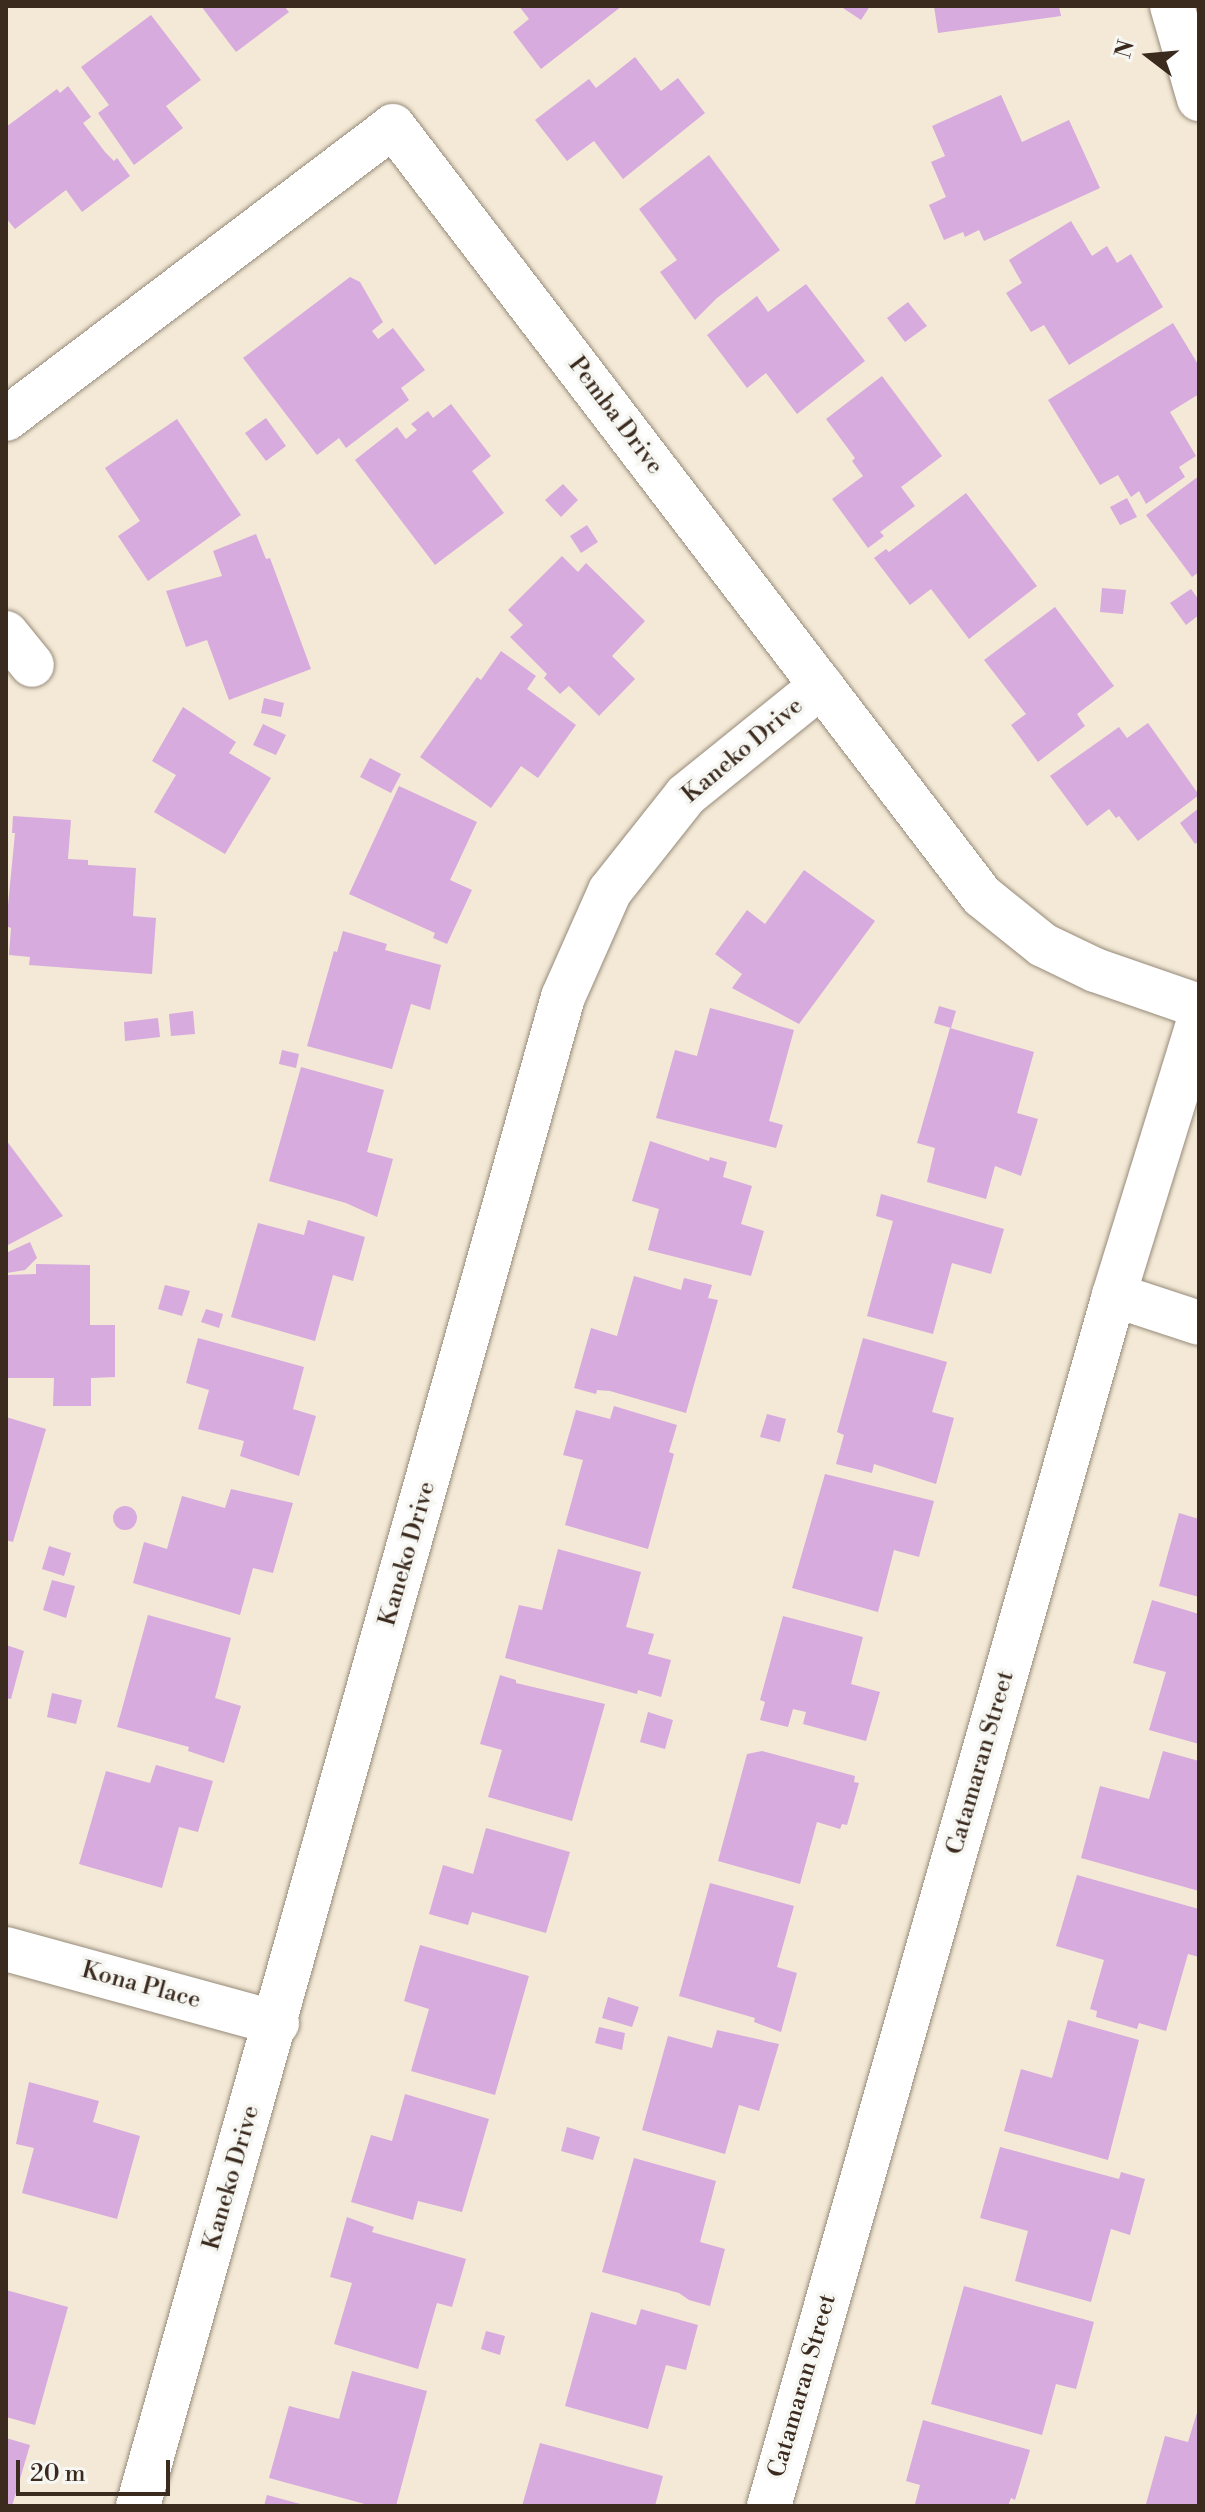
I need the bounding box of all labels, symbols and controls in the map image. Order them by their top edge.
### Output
north arrow [1109,16,1189,96]
text: N [1110,37,1141,61]
street label: Pemba Drive [561,351,669,481]
street label: Kaneko Drive [677,692,809,810]
street label: Kaneko Drive [374,1479,442,1629]
street label: Catamaran Street [941,1668,1021,1858]
street label: Kona Place [78,1956,204,2016]
street label: Kaneko Drive [198,2103,266,2253]
street label: Catamaran Street [763,2291,843,2481]
scale bar [20,2444,174,2494]
text: 20 m [30,2459,86,2489]

